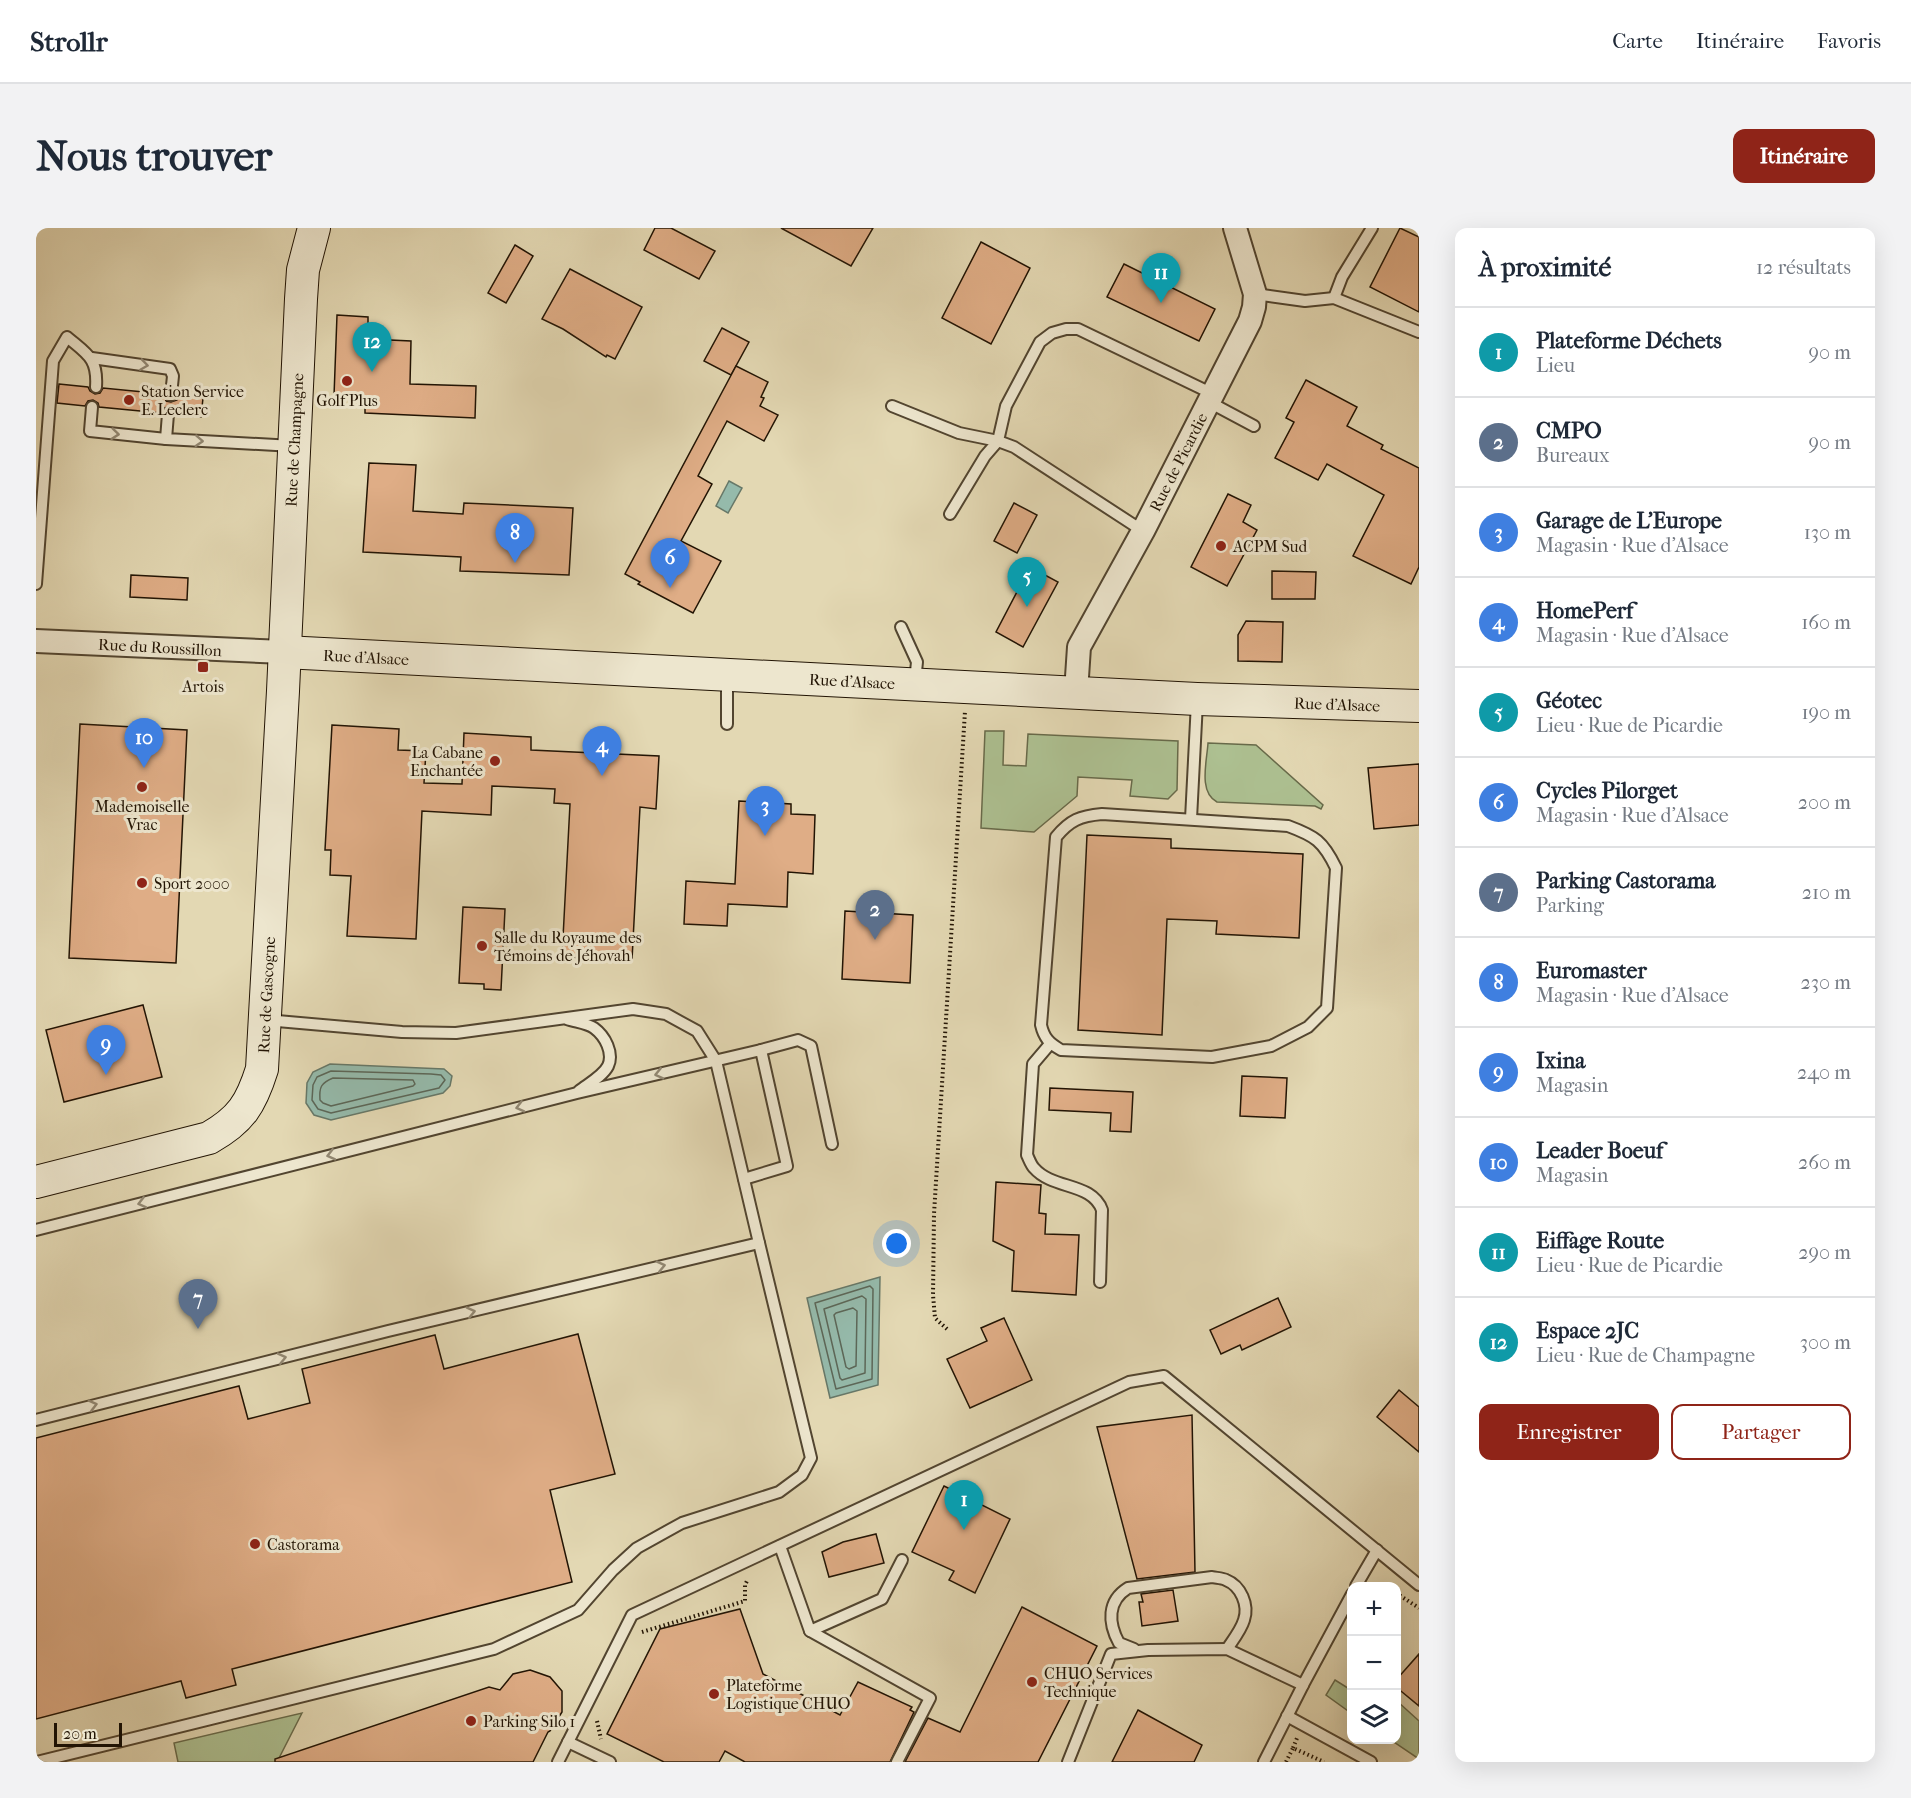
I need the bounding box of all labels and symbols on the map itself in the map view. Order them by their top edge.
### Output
pin: 11 [1142,254,1180,303]
pin: 12 [352,322,392,372]
one-way arrow [139,359,149,371]
street label: Rue de Champagne [282,373,307,507]
marker: Golf Plus [340,374,354,388]
place label: Station Service E. Leclerc [141,382,244,419]
place label: Golf Plus [316,391,378,410]
marker: Station Service E. Leclerc [122,393,136,407]
street label: Rue de Picardie [1145,410,1212,515]
one-way arrow [111,427,120,440]
one-way arrow [194,435,203,448]
pin: 8 [496,514,534,563]
place label: ACPM Sud [1232,537,1308,556]
pin: 6 [650,538,690,588]
marker: ACPM Sud [1214,539,1228,553]
pin: 5 [1008,558,1046,607]
street label: Rue du Roussillon [98,635,223,660]
street label: Rue d'Alsace [322,646,410,669]
marker: Artois [196,660,210,674]
street label: Rue d'Alsace [808,670,896,693]
place label: Artois [181,677,224,696]
street label: Rue d'Alsace [1294,694,1380,716]
pin: 10 [124,718,164,768]
pin: 4 [582,726,622,776]
place label: La Cabane Enchantée [410,743,483,780]
marker: La Cabane Enchantée [488,754,502,768]
marker: Mademoiselle Vrac [135,780,149,794]
pin: 3 [746,786,784,836]
place label: Mademoiselle Vrac [94,797,190,834]
place label: Sport 2000 [154,874,230,893]
marker: Sport 2000 [135,876,149,890]
pin: 2 [856,890,894,940]
place label: Salle du Royaume des Témoins de Jéhovah [494,928,642,965]
street label: Rue de Gascogne [254,936,279,1054]
marker: Salle du Royaume des Témoins de Jéhovah [475,939,489,953]
pin: 9 [86,1026,126,1075]
one-way arrow [654,1067,664,1080]
one-way arrow [515,1099,525,1112]
one-way arrow [326,1148,337,1160]
one-way arrow [137,1196,147,1209]
your location [882,1229,911,1258]
one-way arrow [655,1261,665,1274]
pin: 7 [178,1280,218,1329]
one-way arrow [466,1306,476,1319]
one-way arrow [277,1353,287,1366]
one-way arrow [87,1400,97,1413]
pin: 1 [944,1480,984,1530]
place label: Castorama [267,1535,340,1554]
marker: Castorama [248,1537,262,1551]
place label: CHUO Services Technique [1044,1664,1152,1701]
marker: CHUO Services Technique [1025,1675,1039,1689]
place label: Plateforme Logistique CHUO [726,1676,850,1713]
marker: Plateforme Logistique CHUO [707,1687,721,1701]
place label: Parking Silo 1 [483,1712,575,1731]
marker: Parking Silo 1 [464,1714,478,1728]
scale bar [54,1720,122,1748]

